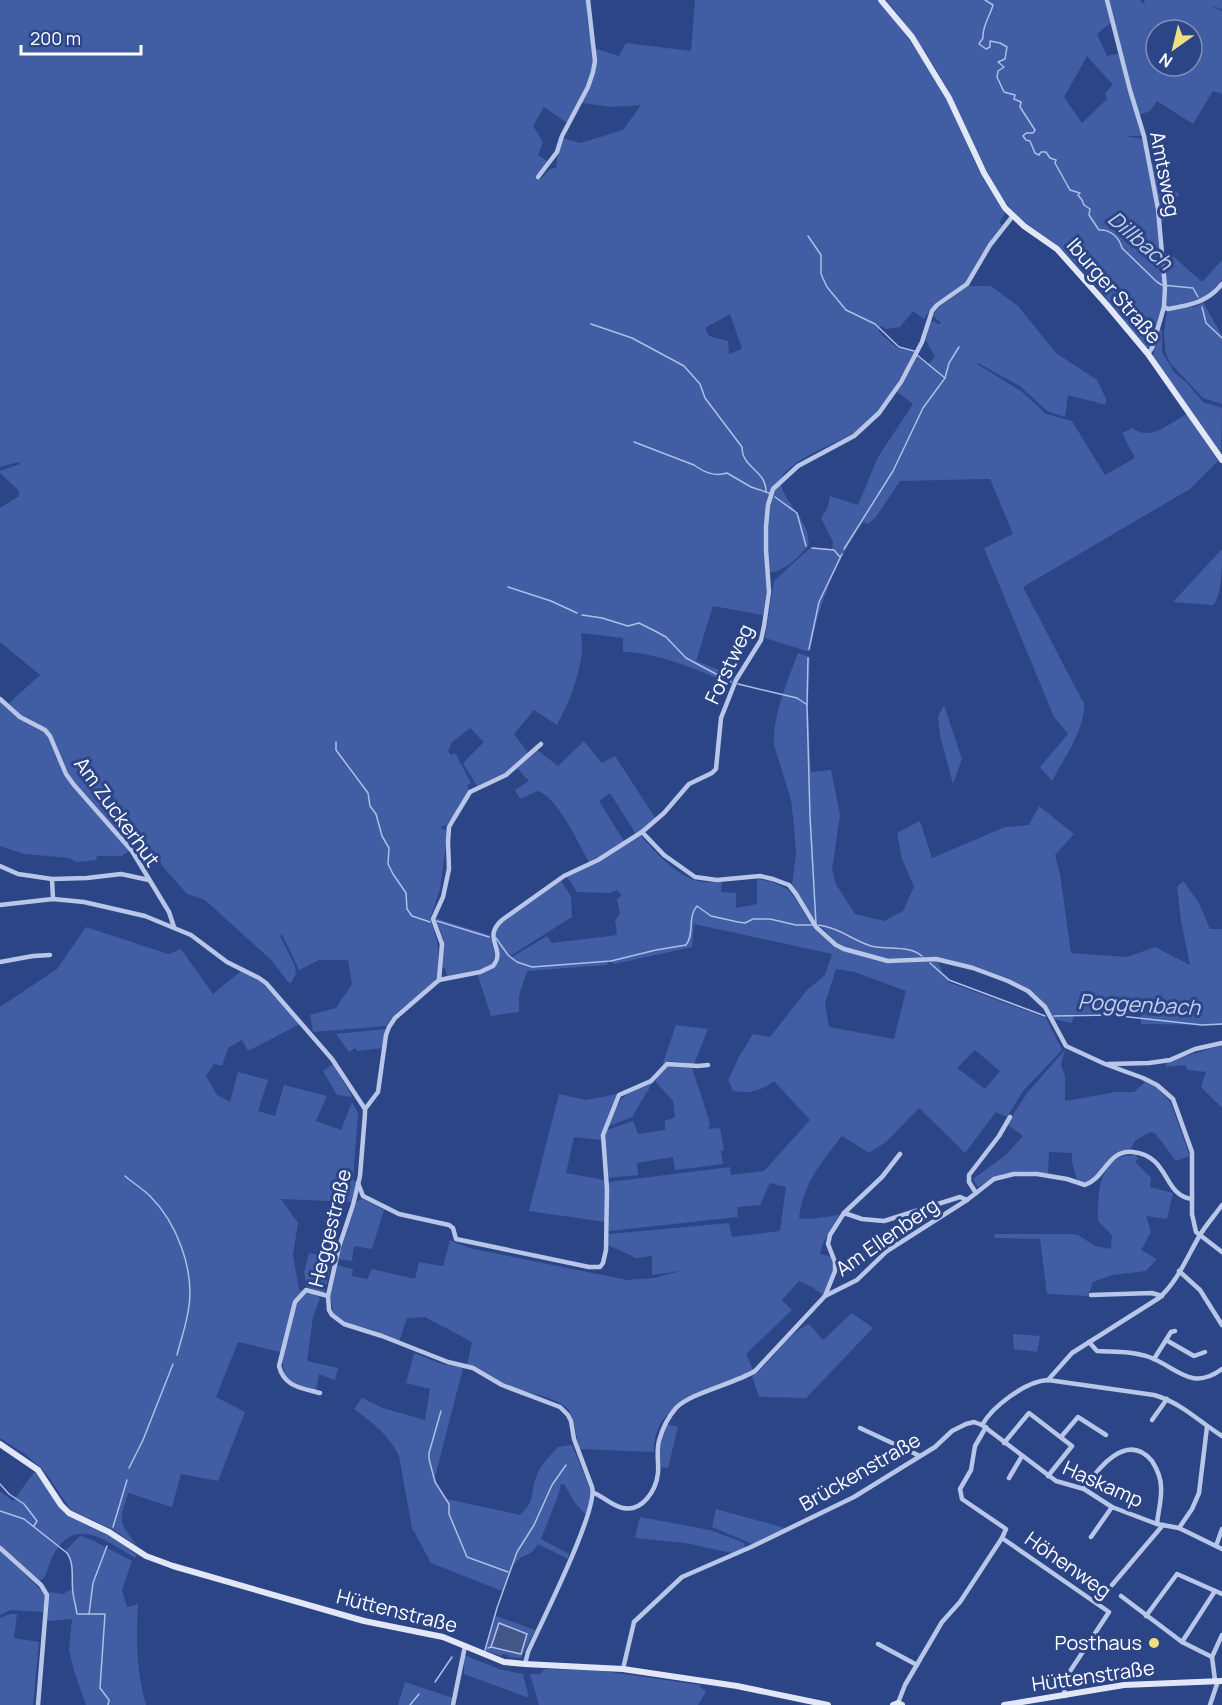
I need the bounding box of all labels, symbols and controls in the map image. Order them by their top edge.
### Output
scale bar [21,18,141,56]
north arrow [1144,18,1204,78]
text: 200 m [30,26,81,50]
text: N [1155,48,1177,73]
street label: Amtsweg [1144,129,1187,219]
water label: Dillbach [1102,204,1180,277]
street label: Iburger Straße [1061,232,1168,349]
street label: Forstweg [698,619,759,708]
street label: Am Zuckerhut [68,751,166,872]
water label: Poggenbach [1077,987,1202,1021]
street label: Heggestraße [302,1166,357,1290]
street label: Am Ellenberg [830,1191,944,1282]
street label: Brückenstraße [794,1426,925,1517]
street label: Haskamp [1059,1454,1148,1513]
street label: Höhenweg [1020,1525,1117,1604]
street label: Hüttenstraße [334,1582,460,1639]
place label: Posthaus [1054,1629,1142,1656]
marker: Posthaus [1147,1636,1161,1650]
street label: Hüttenstraße [1030,1654,1156,1697]

